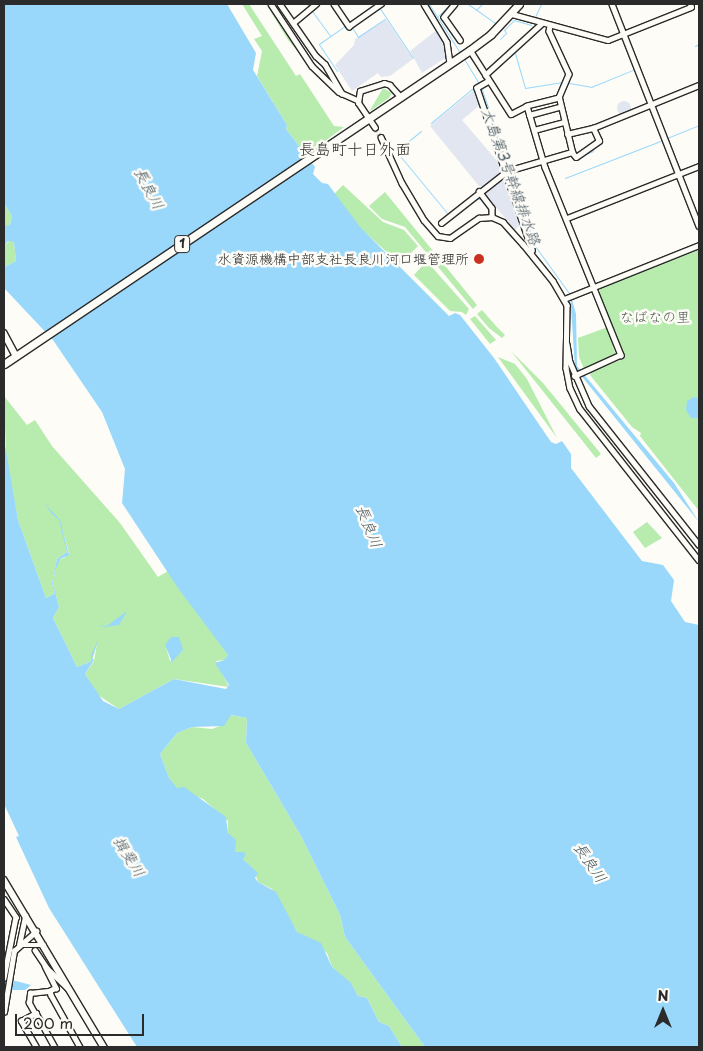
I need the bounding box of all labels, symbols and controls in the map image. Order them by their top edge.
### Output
water label: 大島第3号幹線排水路 [479,105,545,247]
district label: 長島町十日外面 [299,138,411,158]
water label: 長良川 [131,164,169,212]
road number: 1 [173,234,191,253]
place label: 水資源機構中部支社長良川河口堰管理所 [217,251,469,267]
marker: 水資源機構中部支社長良川河口堰管理所 [473,253,485,265]
park label: なばなの里 [620,309,690,325]
water label: 長良川 [353,502,387,550]
water label: 揖斐川 [110,832,150,880]
water label: 長良川 [571,838,611,886]
text: N [657,985,669,1006]
north arrow [638,986,688,1036]
scale bar [18,1004,146,1036]
text: 200 m [23,1011,73,1034]

